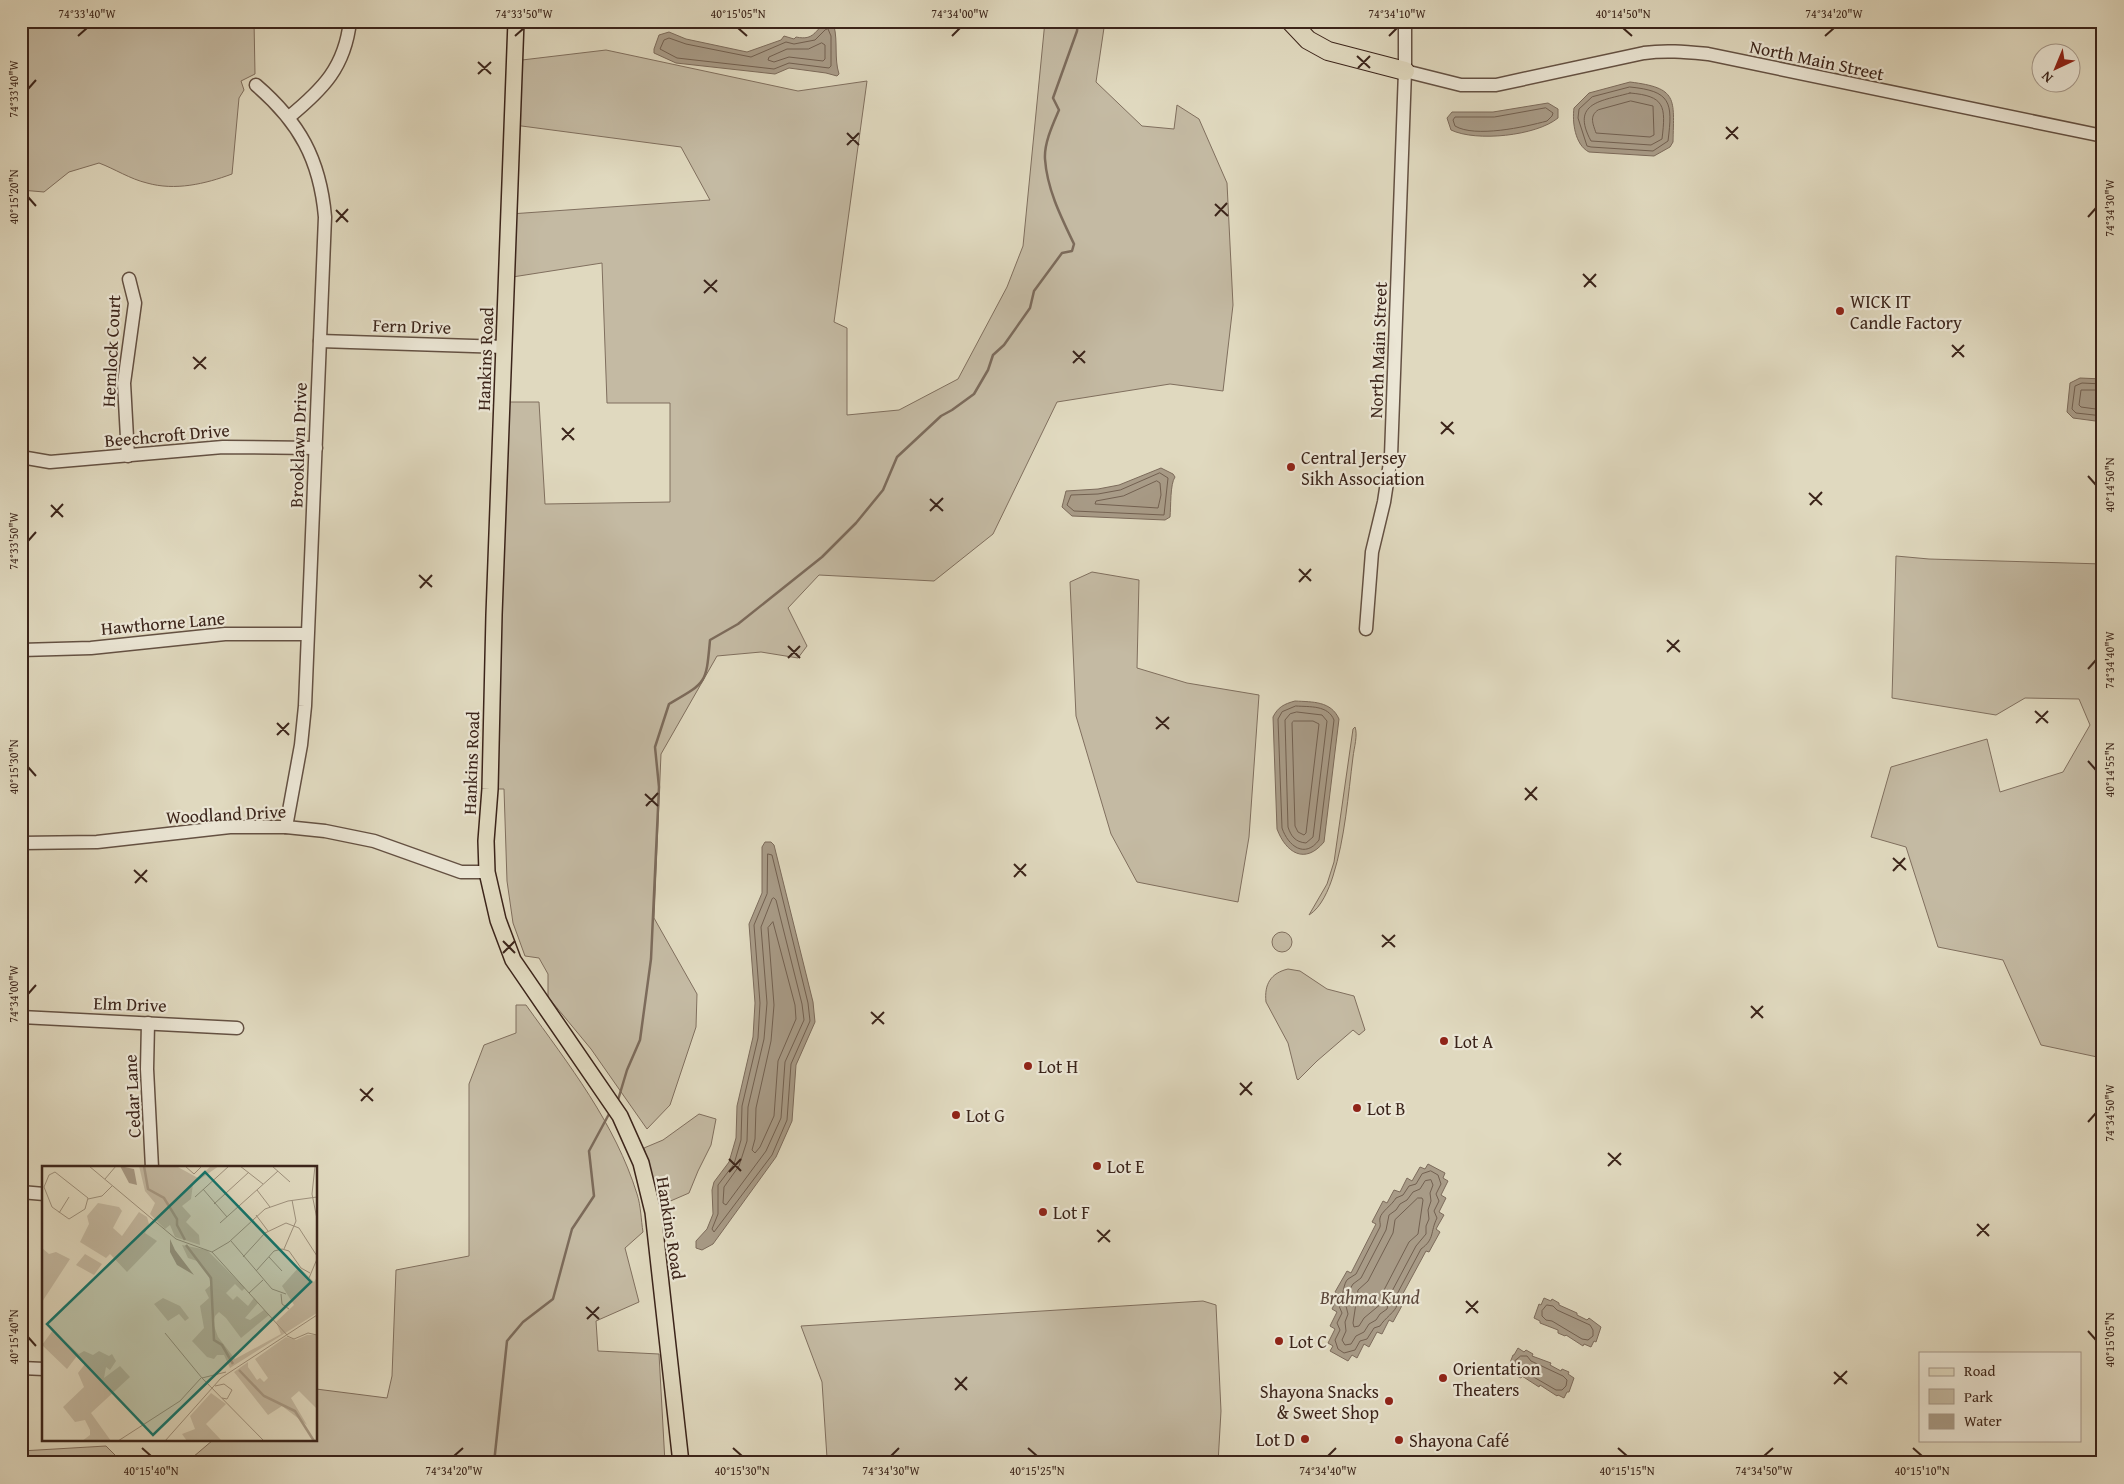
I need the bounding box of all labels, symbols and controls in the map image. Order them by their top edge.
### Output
text: 74°33'40"W [58,5,117,22]
text: 74°33'50"W [495,5,554,22]
text: 40°15'05"N [710,5,766,22]
text: 74°34'00"W [931,5,990,22]
text: 74°34'10"W [1368,5,1427,22]
text: 40°14'50"N [1595,5,1651,22]
text: 74°34'20"W [1805,5,1864,22]
street label: North Main Street [1747,33,1887,88]
north arrow [2032,42,2082,92]
text: 74°33'40"W [5,59,22,118]
text: N [2036,66,2057,88]
text: 40°15'20"N [5,169,22,225]
text: 74°34'30"W [2101,178,2118,237]
street label: North Main Street [1362,281,1394,419]
place label: WICK IT Candle Factory [1850,288,1962,336]
street label: Hemlock Court [95,293,127,408]
marker: WICK IT Candle Factory [1834,305,1846,317]
street label: Hankins Road [470,306,500,411]
street label: Fern Drive [372,311,452,341]
street label: Brooklawn Drive [282,382,314,508]
street label: Beechcroft Drive [103,416,231,454]
place label: Central Jersey Sikh Association [1301,444,1425,492]
text: 40°14'50"N [2101,457,2118,513]
marker: Central Jersey Sikh Association [1285,461,1297,473]
text: 74°33'50"W [5,511,22,570]
street label: Hawthorne Lane [100,604,226,642]
text: 74°34'40"W [2101,630,2118,689]
street label: Hankins Road [456,710,486,815]
text: 40°15'30"N [5,739,22,795]
text: 40°14'55"N [2101,742,2118,798]
street label: Woodland Drive [165,797,287,831]
text: 74°34'00"W [5,964,22,1023]
street label: Elm Drive [93,989,167,1019]
place label: Lot A [1454,1028,1493,1055]
marker: Lot A [1438,1035,1450,1047]
place label: Lot H [1038,1053,1078,1080]
street label: Cedar Lane [116,1054,148,1138]
marker: Lot H [1022,1060,1034,1072]
text: 74°34'50"W [2101,1083,2118,1142]
place label: Lot B [1367,1095,1405,1122]
place label: Lot G [966,1102,1005,1129]
marker: Lot B [1351,1102,1363,1114]
marker: Lot G [950,1109,962,1121]
place label: Lot E [1107,1153,1144,1180]
marker: Lot E [1091,1160,1103,1172]
inset map [42,1166,318,1442]
street label: Hankins Road [650,1175,693,1282]
place label: Lot F [1053,1199,1090,1226]
marker: Lot F [1037,1206,1049,1218]
water label: Brahma Kund [1319,1283,1420,1311]
text: 40°15'40"N [5,1309,22,1365]
text: 40°15'05"N [2101,1312,2118,1368]
place label: Lot C [1289,1328,1327,1355]
marker: Lot C [1273,1335,1285,1347]
legend [1919,1352,2082,1442]
place label: Orientation Theaters [1453,1355,1541,1403]
text: Road [1964,1360,1995,1381]
marker: Orientation Theaters [1437,1372,1449,1384]
place label: Shayona Snacks & Sweet Shop [1260,1378,1379,1426]
text: Park [1964,1386,1993,1407]
marker: Shayona Snacks & Sweet Shop [1383,1395,1395,1407]
text: Water [1964,1410,2002,1431]
place label: Lot D [1256,1426,1295,1453]
place label: Shayona Café [1409,1427,1509,1454]
marker: Lot D [1299,1433,1311,1445]
marker: Shayona Café [1393,1434,1405,1446]
text: 40°15'40"N [123,1462,179,1479]
text: 74°34'20"W [425,1462,484,1479]
text: 40°15'30"N [714,1462,770,1479]
text: 74°34'30"W [862,1462,921,1479]
text: 40°15'25"N [1009,1462,1065,1479]
text: 74°34'40"W [1299,1462,1358,1479]
text: 40°15'15"N [1599,1462,1655,1479]
text: 74°34'50"W [1735,1462,1794,1479]
text: 40°15'10"N [1894,1462,1950,1479]

